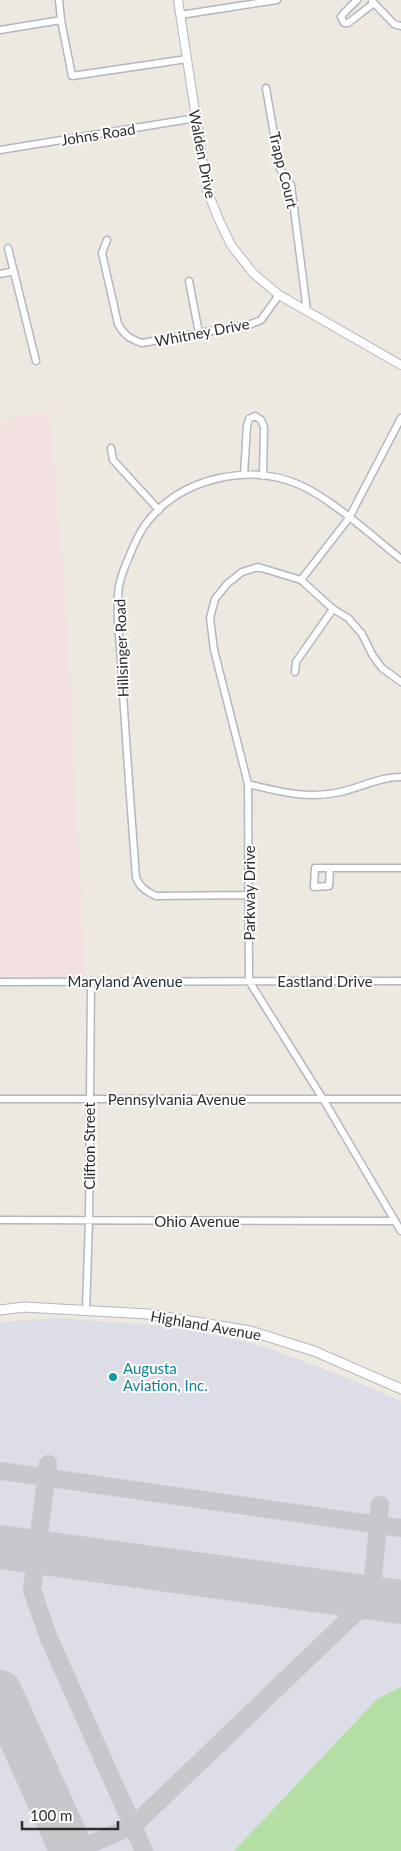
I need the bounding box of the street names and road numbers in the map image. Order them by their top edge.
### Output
street label: Walden Drive [186,108,220,200]
street label: Johns Road [60,119,136,149]
street label: Trapp Court [266,130,302,211]
street label: Whitney Drive [153,314,251,350]
street label: Hillsinger Road [110,599,132,697]
street label: Parkway Drive [240,845,258,941]
street label: Maryland Avenue [67,972,183,990]
street label: Eastland Drive [277,972,373,990]
street label: Pennsylvania Avenue [108,1090,246,1108]
street label: Clifton Street [80,1102,98,1190]
street label: Ohio Avenue [154,1212,240,1230]
street label: Highland Avenue [149,1306,263,1344]

